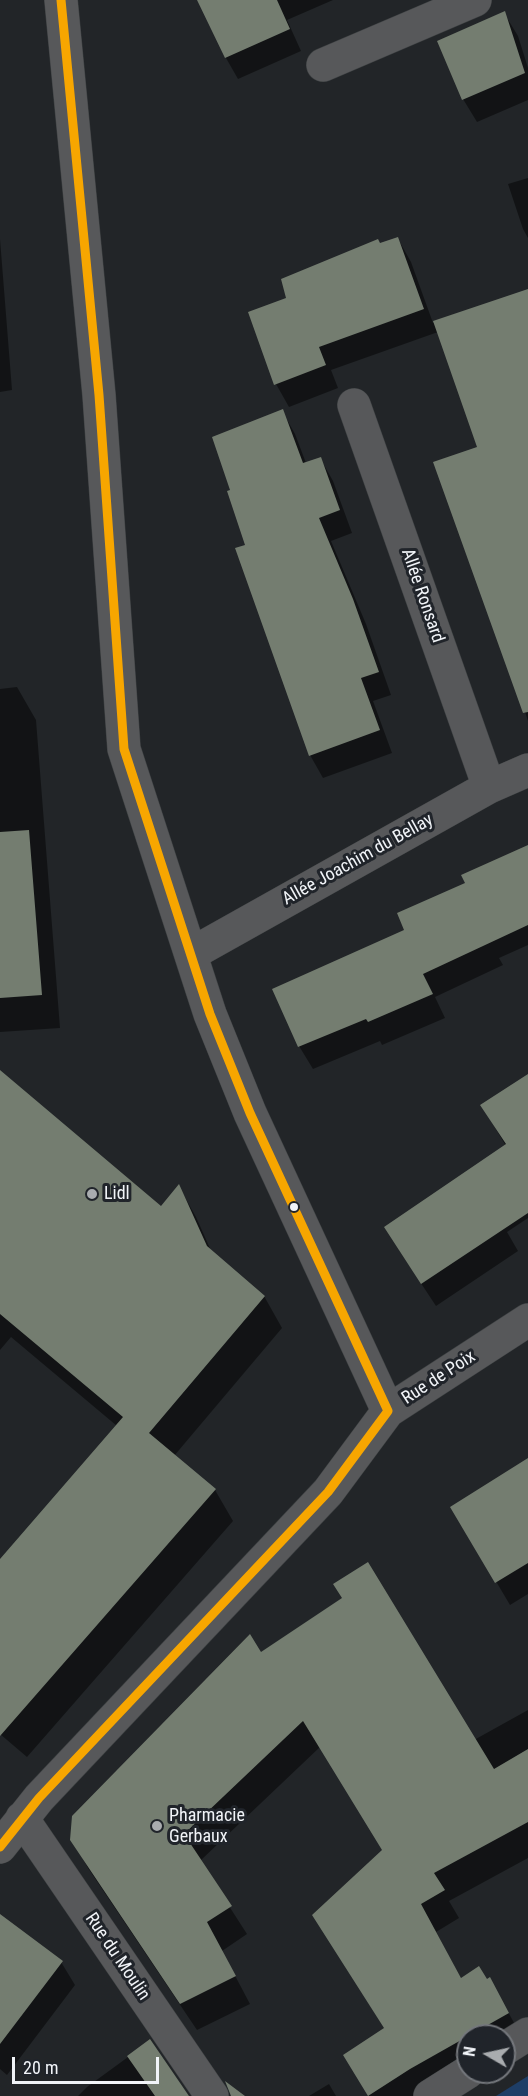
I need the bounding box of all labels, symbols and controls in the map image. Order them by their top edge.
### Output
street label: Allée Ronsard [396,546,448,646]
street label: Allée Joachim du Bellay [279,810,437,910]
place label: Lidl [104,1183,130,1205]
marker: Lidl [85,1187,99,1201]
unlabelled marker [288,1201,300,1213]
street label: Rue de Poix [398,1346,480,1410]
place label: Pharmacie Gerbaux [169,1805,245,1848]
marker: Pharmacie Gerbaux [150,1819,164,1833]
street label: Rue du Moulin [80,1909,154,2005]
north arrow [456,2024,516,2084]
scale bar [15,2045,162,2083]
text: N [460,2045,480,2058]
text: 20 m [23,2057,58,2078]

